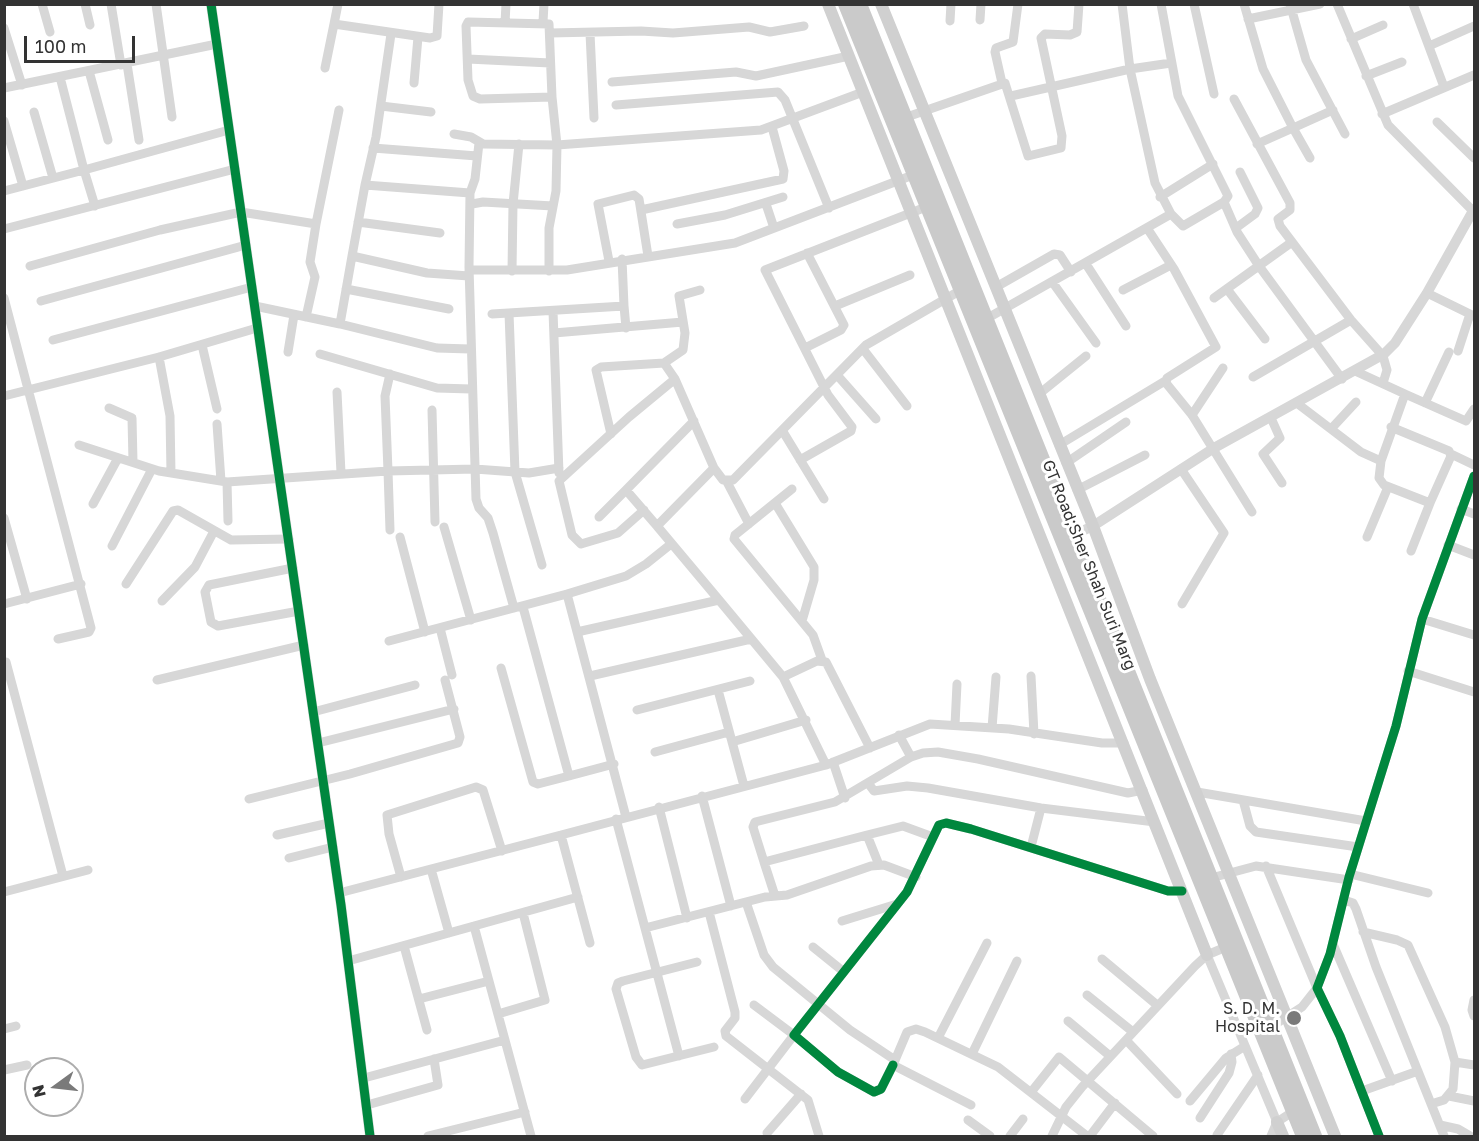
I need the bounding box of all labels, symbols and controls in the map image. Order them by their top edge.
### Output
scale bar [27,24,138,62]
text: 100 m [35,35,86,57]
street label: GT Road;Sher Shah Suri Marg [1038,457,1140,673]
place label: S. D. M. Hospital [1215,999,1280,1037]
marker: S. D. M. Hospital [1285,1009,1303,1027]
north arrow [24,1057,84,1117]
text: N [27,1083,50,1100]

